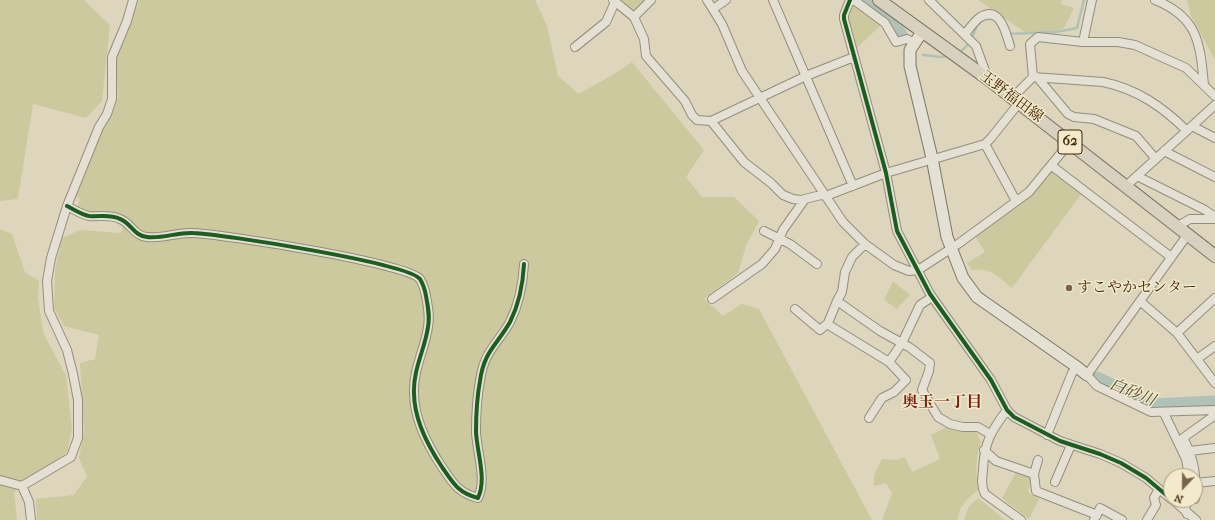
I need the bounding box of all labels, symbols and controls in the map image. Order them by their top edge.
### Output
street label: 玉野福田線 [976,67,1046,127]
road number: 62 [1058,130,1082,154]
place label: すこやかセンター [1077,279,1197,297]
marker: すこやかセンター [1064,283,1074,293]
water label: 白砂川 [1106,375,1158,411]
district label: 奥玉一丁目 [902,393,982,413]
north arrow [1163,468,1203,508]
text: N [1172,491,1185,506]

